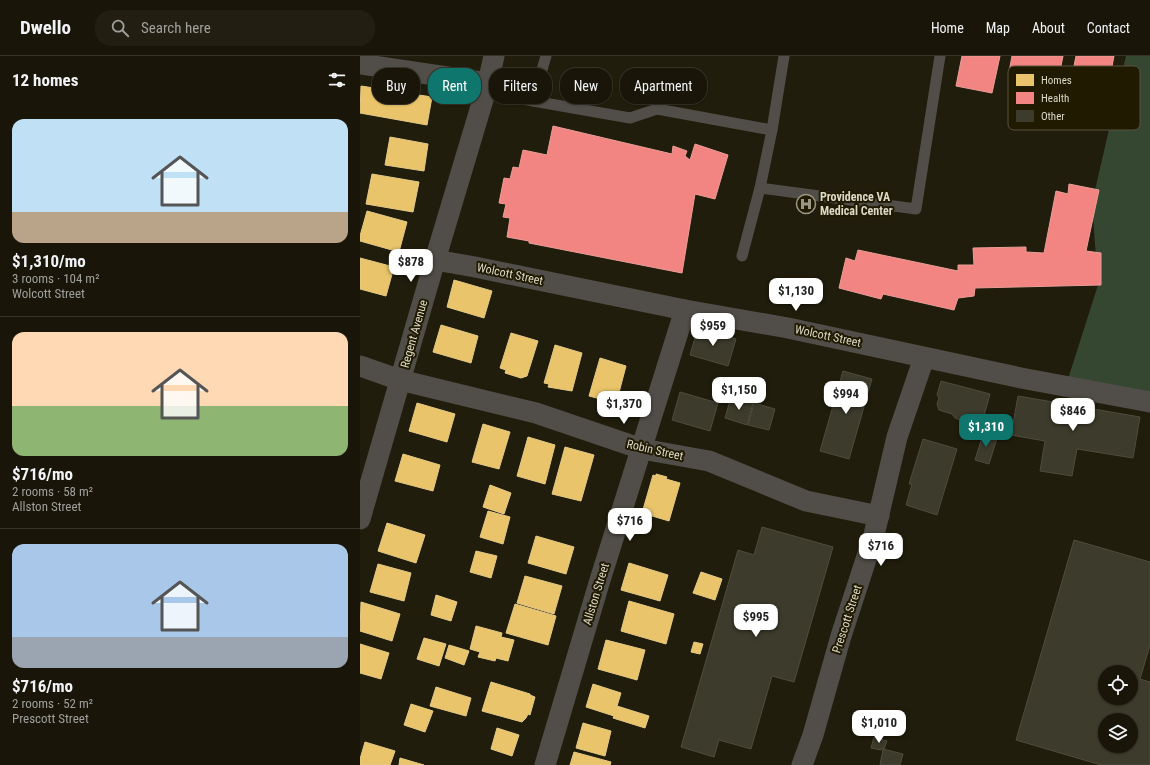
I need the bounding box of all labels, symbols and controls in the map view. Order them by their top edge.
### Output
search box [95,10,375,46]
text: Dwello [20,16,71,39]
icon: search [109,17,131,39]
text: Search here [141,19,211,37]
text: Home [931,20,964,36]
text: Map [986,20,1010,36]
text: About [1032,20,1065,36]
text: Contact [1087,20,1130,36]
legend [1008,66,1140,130]
chip: Buy [372,68,420,104]
chip: Rent [428,68,481,104]
chip: Filters [489,68,552,104]
chip: New [560,68,612,104]
chip: Apartment [620,68,707,104]
icon: filters [326,69,348,91]
text: 12 homes [12,70,78,90]
text: Homes [1041,74,1072,87]
text: Health [1041,92,1069,105]
text: Other [1041,110,1065,123]
icon: home [144,145,216,217]
place label: Providence VA Medical Center [820,190,893,218]
hospital icon: Providence VA Medical Center [795,193,817,215]
pin: $878 [387,249,435,283]
text: $1,310/mo [12,251,86,271]
text: $878 [398,254,424,269]
street label: Wolcott Street [476,260,545,288]
text: 3 rooms · 104 m² [12,271,99,286]
pin: $1,130 [763,278,829,312]
text: $1,130 [778,283,814,298]
text: Wolcott Street [12,286,85,301]
street label: Regent Avenue [398,298,431,370]
pin: $959 [689,313,737,347]
text: $959 [700,318,726,333]
street label: Wolcott Street [794,322,863,350]
icon: home [144,358,216,430]
pin: $1,150 [706,377,772,411]
pin: $994 [822,381,870,415]
text: $1,150 [721,382,757,397]
text: $994 [833,386,859,401]
pin: $1,370 [591,391,657,425]
text: $1,370 [606,396,642,411]
pin: $846 [1049,398,1097,432]
text: $846 [1060,403,1086,418]
pin: $1,310 [953,414,1019,448]
text: $1,310 [968,419,1004,434]
street label: Robin Street [625,437,685,463]
text: $716/mo [12,464,73,484]
text: 2 rooms · 58 m² [12,484,93,499]
text: Allston Street [12,499,81,514]
pin: $716 [606,508,654,542]
text: $716 [617,513,643,528]
pin: $716 [857,533,905,567]
text: $716 [868,538,894,553]
street label: Allston Street [580,561,612,627]
icon: home [144,570,216,642]
street label: Prescott Street [829,583,865,655]
pin: $995 [732,604,780,638]
text: $995 [743,609,769,624]
map controls [1098,665,1138,753]
button: locate [1098,665,1138,705]
text: $716/mo [12,676,73,696]
text: 2 rooms · 52 m² [12,696,93,711]
pin: $1,010 [846,710,912,744]
text: Prescott Street [12,711,89,726]
button: layers [1098,713,1138,753]
text: $1,010 [861,715,897,730]

